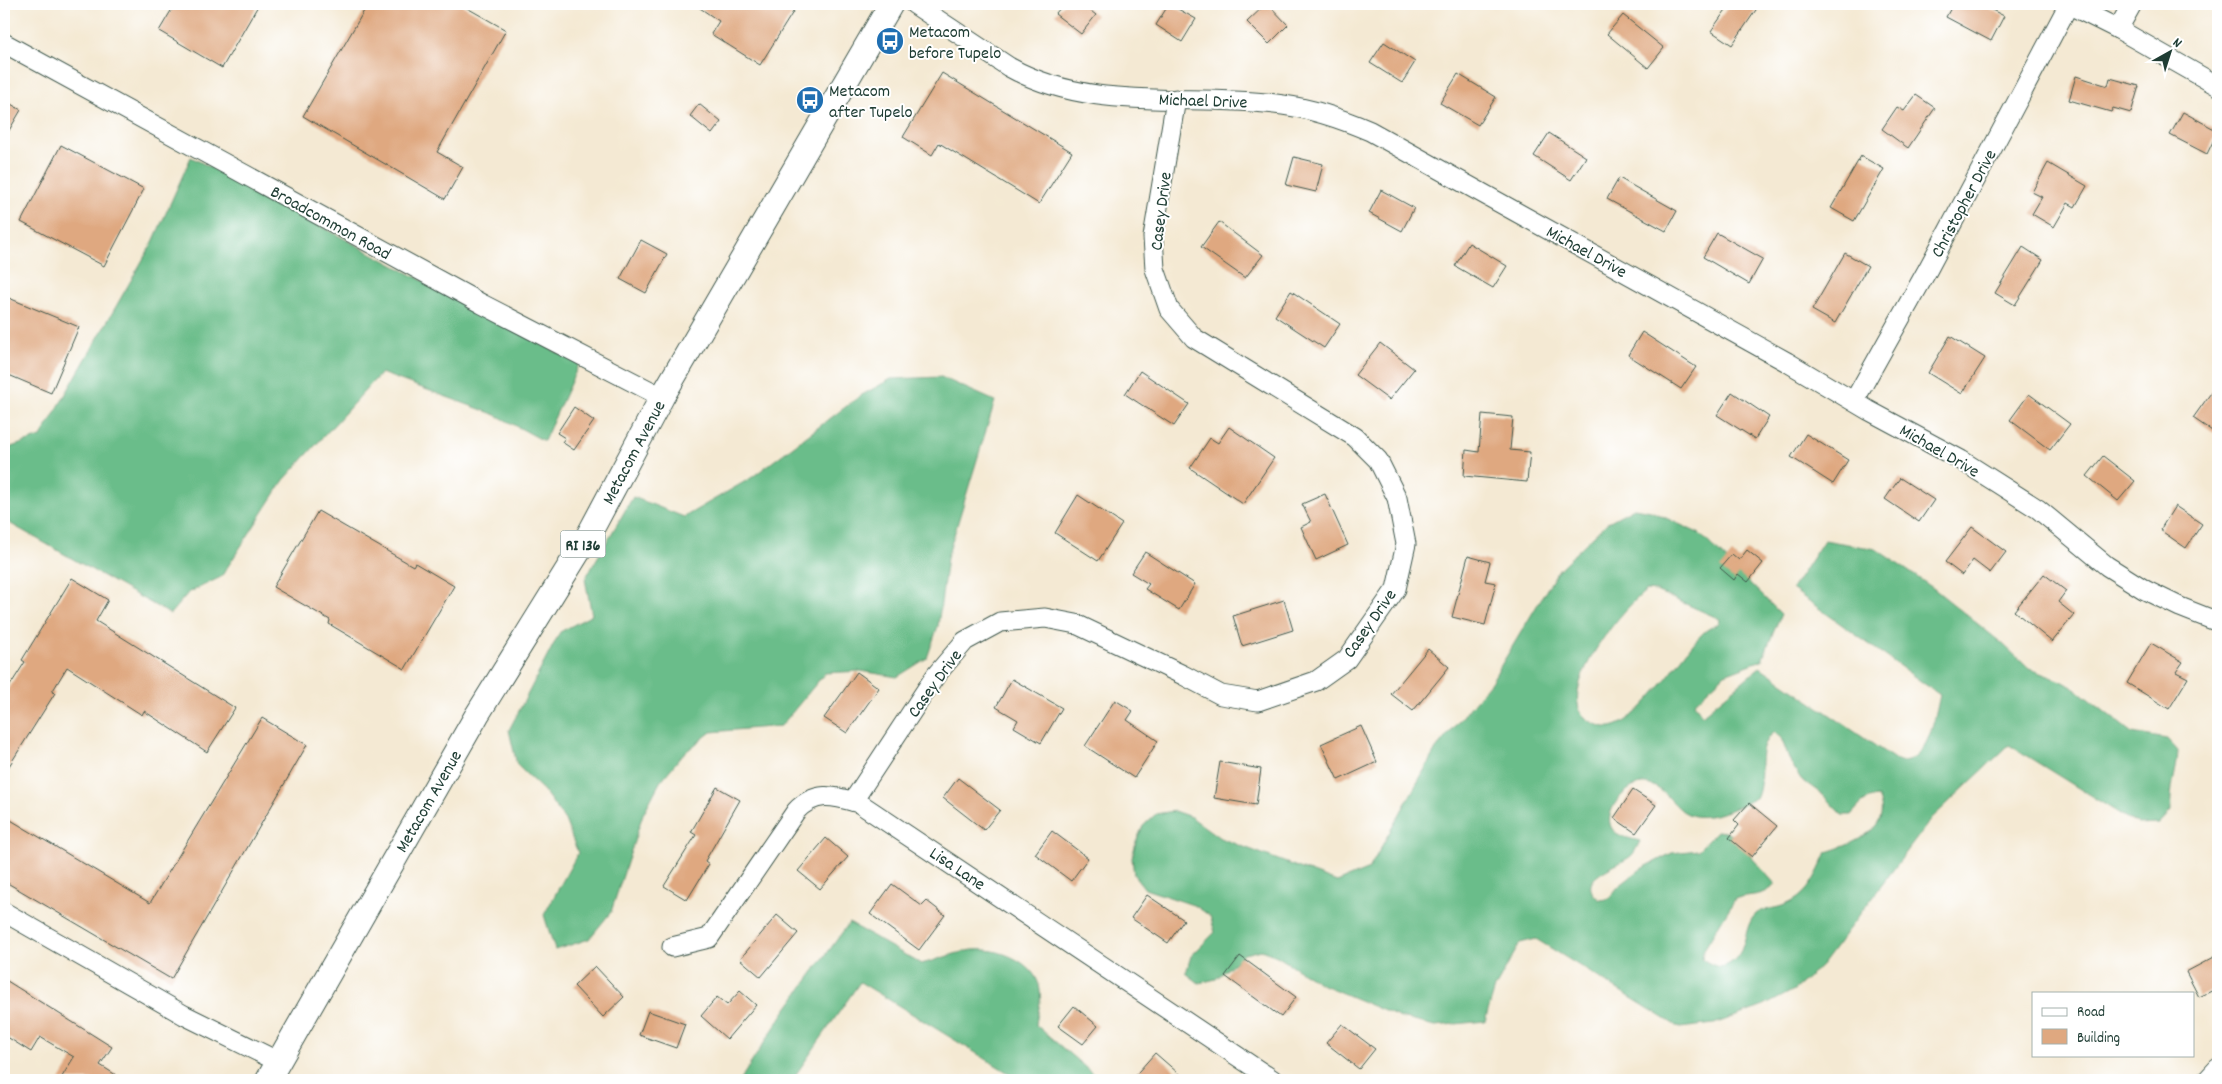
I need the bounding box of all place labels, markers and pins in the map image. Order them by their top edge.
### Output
place label: Metacom before Tupelo [909,21,1001,67]
bus stop icon: Metacom before Tupelo [875,26,905,56]
place label: Metacom after Tupelo [829,80,913,126]
bus stop icon: Metacom after Tupelo [795,85,825,115]

